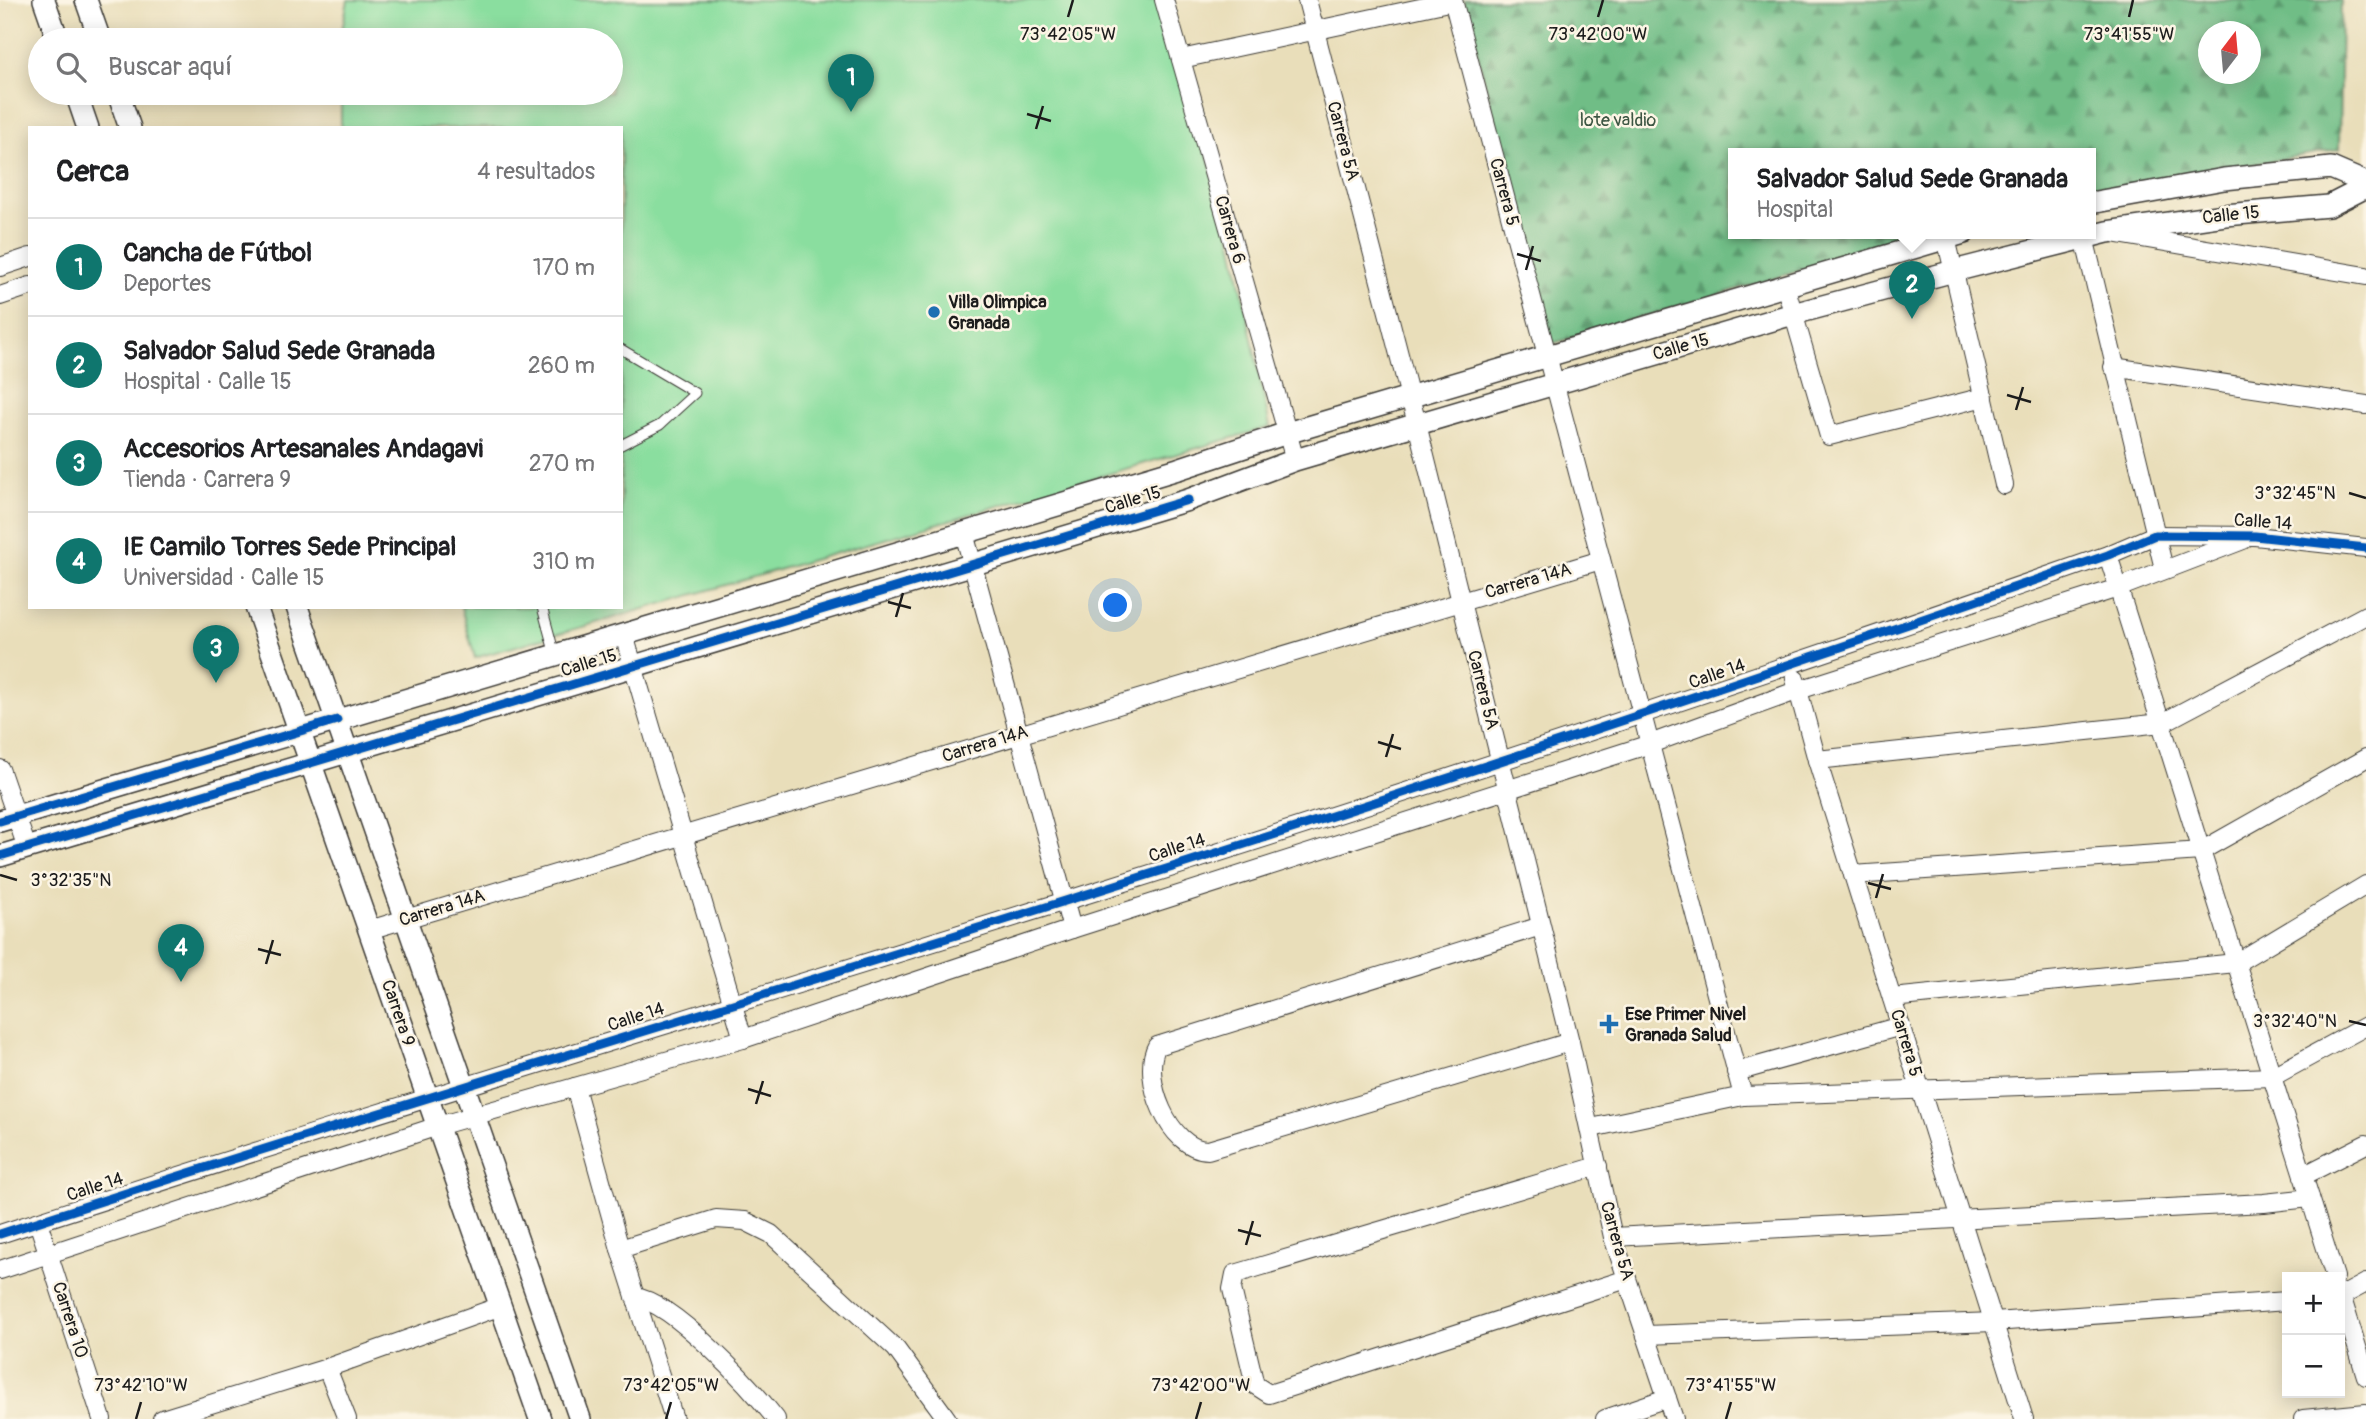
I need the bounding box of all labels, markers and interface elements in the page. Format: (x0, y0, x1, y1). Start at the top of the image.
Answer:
north arrow (2198, 21, 2261, 84)
text: 73°42'05"W (1020, 23, 1116, 46)
text: 73°42'00"W (1549, 23, 1647, 46)
text: 73°41'55"W (2084, 23, 2174, 46)
search box (28, 28, 623, 105)
icon: search (52, 48, 90, 86)
text: Buscar aquí (108, 51, 232, 83)
pin: 1 (828, 54, 874, 112)
street label: Carrera 5A (1321, 99, 1365, 183)
park label: lote valdio (1580, 109, 1657, 132)
popup (1728, 148, 2096, 239)
text: Cerca (56, 153, 129, 190)
street label: Carrera 5 (1484, 156, 1524, 228)
text: 4 resultados (477, 157, 595, 186)
text: Salvador Salud Sede Granada (1756, 163, 2068, 195)
street label: Carrera 6 (1209, 193, 1251, 267)
text: Hospital (1756, 195, 1834, 224)
street label: Calle 15 (2201, 201, 2261, 229)
text: Cancha de Fútbol (123, 237, 312, 269)
text: 1 (75, 253, 84, 282)
text: 170 m (533, 253, 595, 282)
pin: 2 (1889, 261, 1935, 319)
text: Deportes (123, 269, 211, 298)
place label: Villa Olimpica Granada (948, 291, 1047, 335)
marker: Villa Olimpica Granada (926, 304, 942, 320)
street label: Calle 15 (1650, 328, 1712, 366)
text: Salvador Salud Sede Granada (123, 335, 435, 367)
text: 2 (73, 351, 85, 380)
text: 260 m (528, 351, 595, 380)
text: Hospital · Calle 15 (123, 367, 292, 396)
text: Accesorios Artesanales Andagavi (123, 433, 483, 465)
text: 3 (73, 449, 85, 478)
text: 270 m (529, 449, 595, 478)
text: Tienda · Carrera 9 (123, 465, 291, 494)
street label: Calle 15 (1102, 481, 1164, 519)
text: 3°32'45"N (2254, 482, 2336, 505)
street label: Calle 14 (2233, 508, 2293, 536)
text: IE Camilo Torres Sede Principal (123, 531, 457, 563)
text: 4 (72, 547, 86, 576)
text: 310 m (532, 547, 595, 576)
street label: Carrera 14A (1482, 558, 1574, 604)
text: Universidad · Calle 15 (123, 563, 325, 592)
your location (1098, 588, 1132, 622)
pin: 3 (193, 625, 239, 683)
street label: Calle 15 (558, 644, 620, 682)
street label: Carrera 5A (1462, 648, 1504, 732)
street label: Calle 14 (1686, 653, 1749, 694)
street label: Carrera 14A (939, 720, 1031, 768)
street label: Calle 14 (1146, 828, 1209, 868)
text: 3°32'35"N (31, 869, 111, 892)
street label: Carrera 14A (396, 884, 488, 932)
pin: 4 (158, 924, 204, 982)
street label: Carrera 9 (376, 977, 420, 1049)
street label: Calle 14 (605, 997, 668, 1037)
place label: Ese Primer Nivel Granada Salud (1625, 1003, 1746, 1047)
street label: Carrera 5 (1885, 1006, 1927, 1080)
text: 3°32'40"N (2253, 1010, 2337, 1033)
marker: Ese Primer Nivel Granada Salud (1599, 1014, 1619, 1034)
street label: Calle 14 (64, 1167, 127, 1207)
street label: Carrera 5A (1595, 1199, 1639, 1283)
map controls (2282, 1272, 2345, 1398)
button: + (2282, 1272, 2345, 1335)
street label: Carrera 10 (47, 1279, 93, 1361)
button: − (2282, 1335, 2345, 1398)
text: 73°42'10"W (94, 1374, 188, 1397)
text: 73°42'05"W (623, 1374, 719, 1397)
text: 73°42'00"W (1152, 1374, 1250, 1397)
text: 73°41'55"W (1686, 1374, 1776, 1397)

